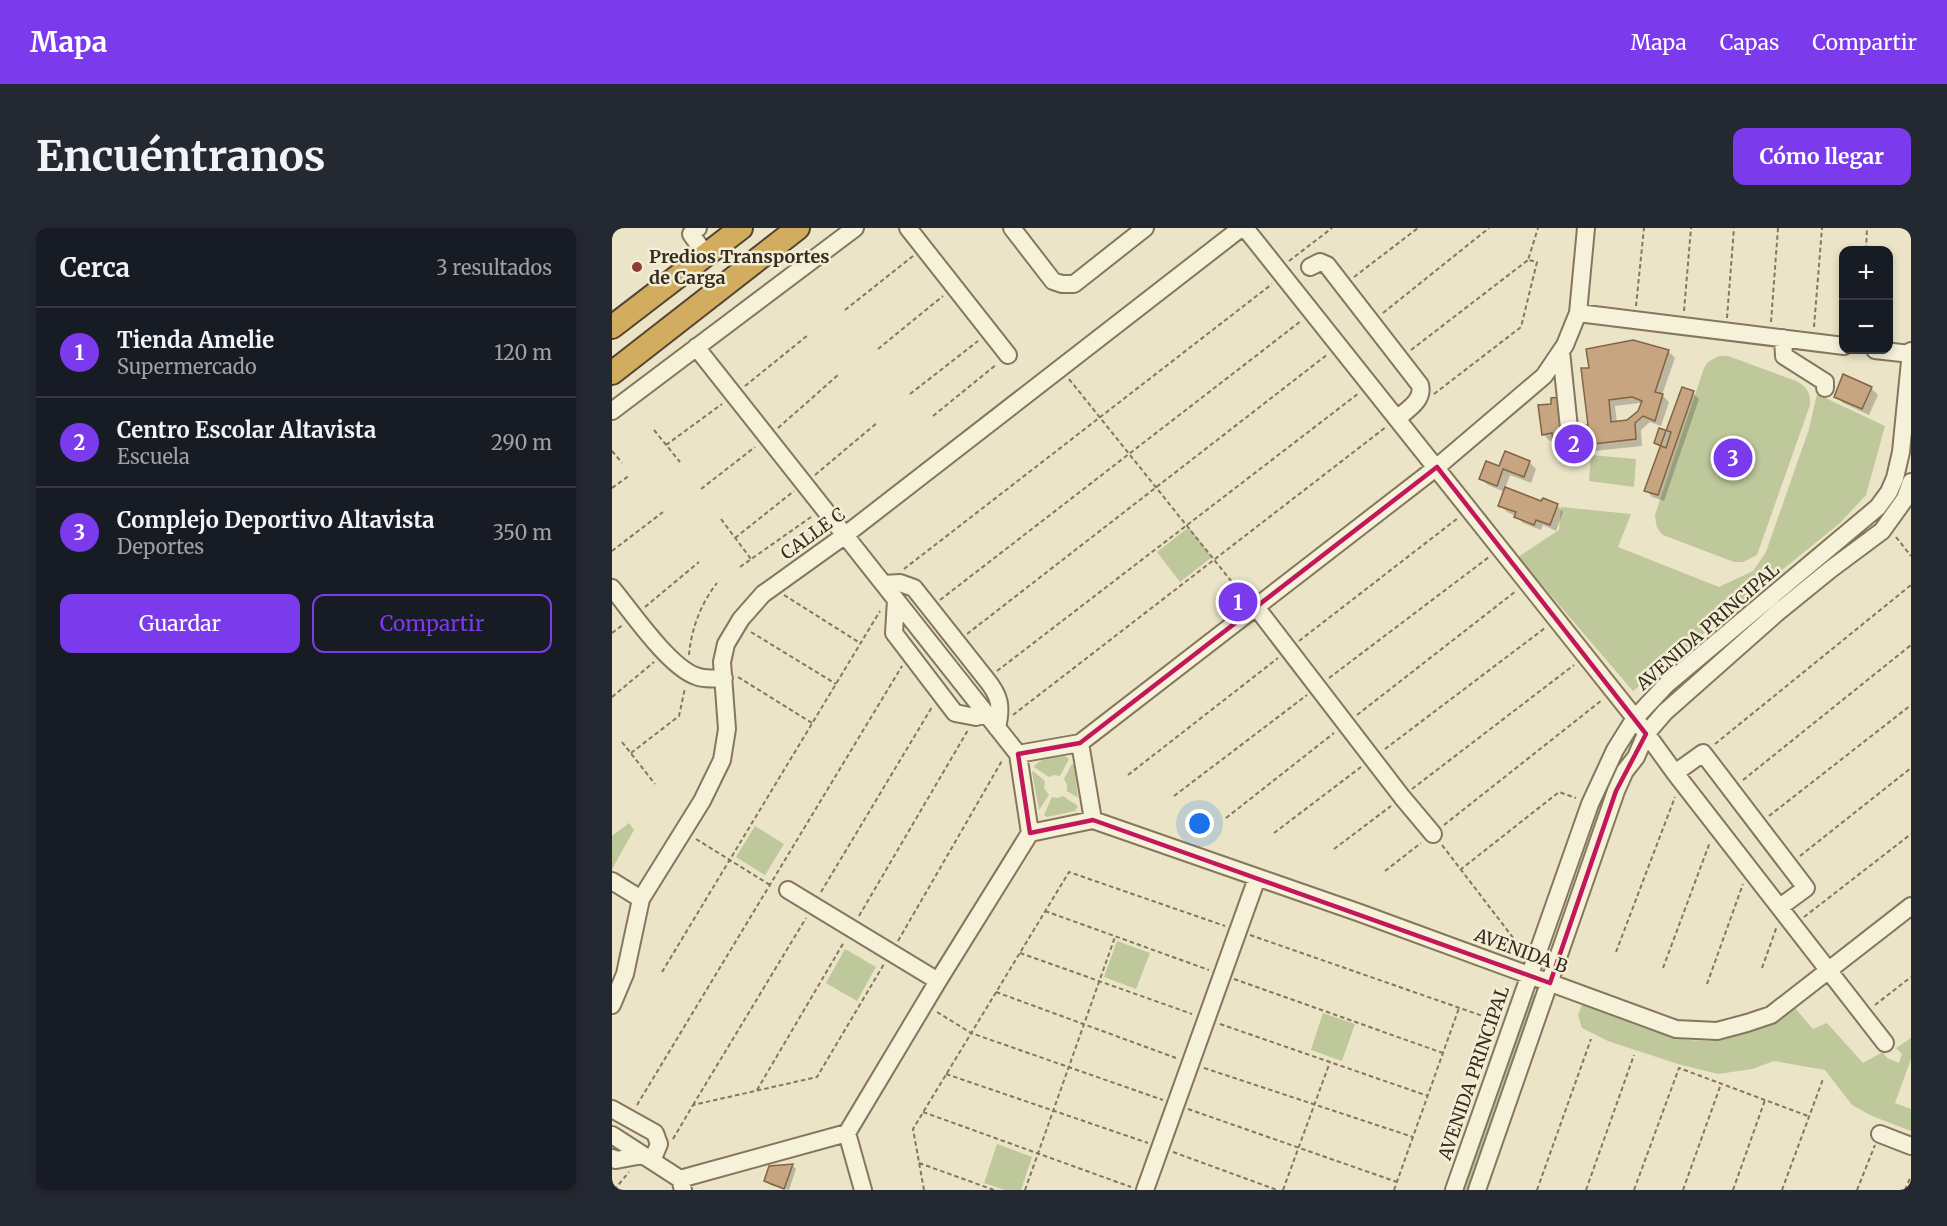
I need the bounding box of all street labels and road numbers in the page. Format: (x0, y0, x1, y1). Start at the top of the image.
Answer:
street label: CALLE C (776, 502, 850, 565)
street label: AVENIDA PRINCIPAL (1631, 558, 1784, 696)
street label: AVENIDA B (1471, 923, 1571, 978)
street label: AVENIDA PRINCIPAL (1433, 983, 1514, 1164)

